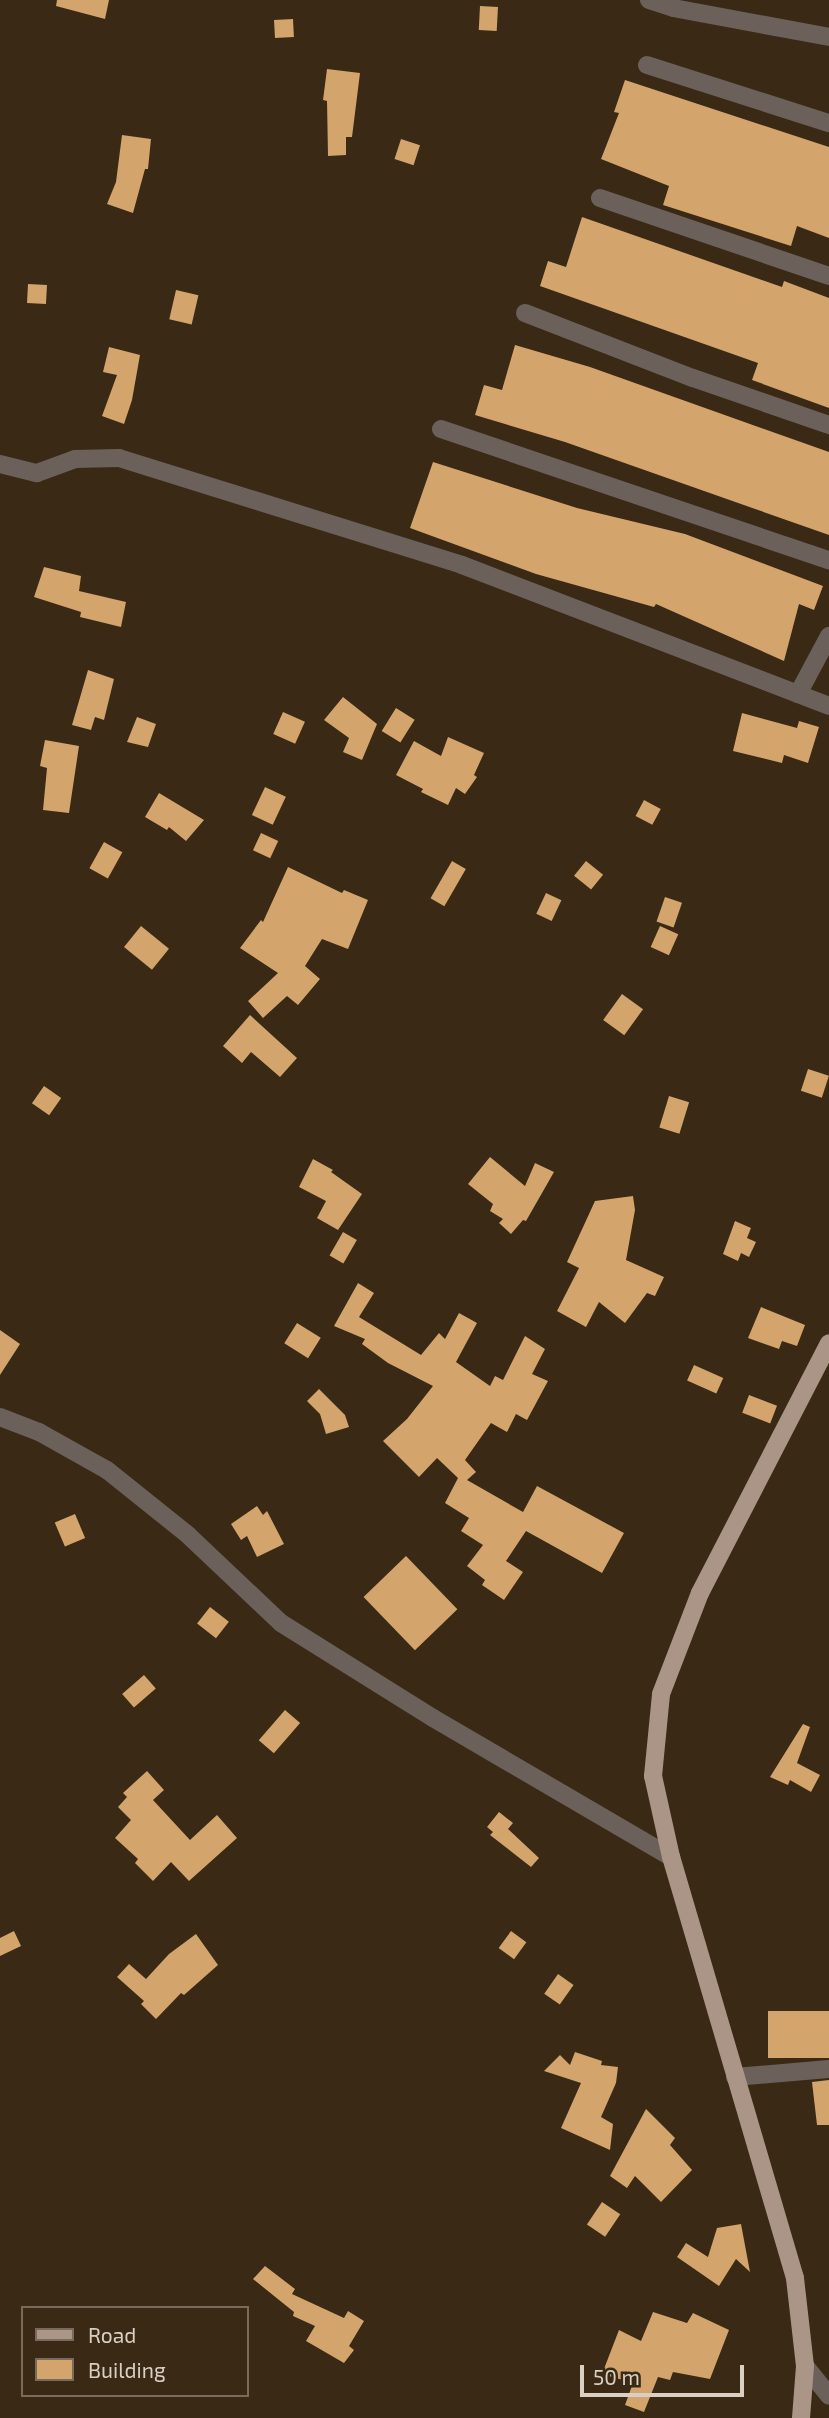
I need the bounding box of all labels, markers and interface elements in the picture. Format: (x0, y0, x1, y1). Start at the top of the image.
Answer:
legend (21, 2306, 248, 2397)
text: Road (88, 2322, 136, 2347)
scale bar (584, 2352, 748, 2396)
text: Building (88, 2357, 166, 2382)
text: 50 m (593, 2364, 640, 2389)

